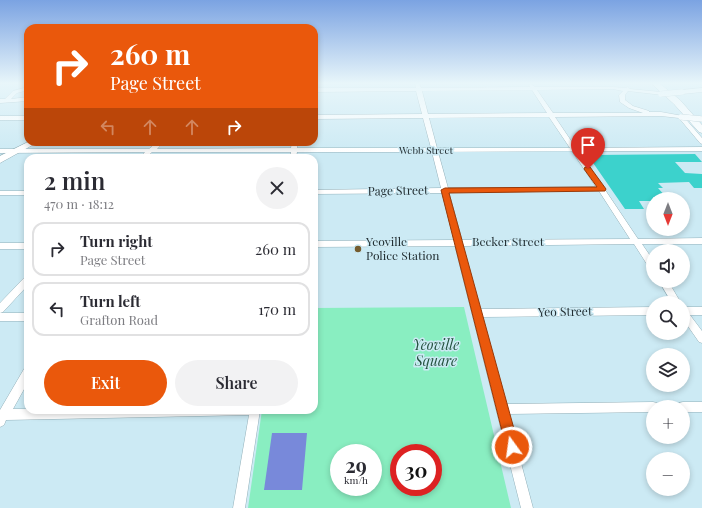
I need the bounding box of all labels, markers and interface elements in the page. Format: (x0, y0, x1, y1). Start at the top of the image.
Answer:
text: 260 m (110, 35, 190, 72)
icon: right (44, 40, 96, 92)
text: Page Street (110, 71, 201, 95)
icon: left (97, 116, 119, 138)
icon: ahead (139, 116, 161, 138)
icon: ahead (181, 116, 203, 138)
icon: right (223, 116, 245, 138)
pin (571, 128, 605, 169)
icon: arrive (577, 134, 599, 156)
street label: Webb Street (398, 143, 453, 157)
text: 2 min (44, 164, 105, 196)
button: close (256, 167, 298, 209)
street label: Page Street (368, 181, 429, 199)
north arrow (646, 192, 690, 236)
map controls (646, 192, 690, 496)
text: 470 m · 18:12 (44, 195, 114, 212)
text: Turn right (80, 231, 153, 251)
place label: Yeoville Police Station (365, 233, 439, 263)
street label: Becker Street (472, 233, 545, 249)
icon: right (46, 238, 68, 260)
text: 260 m (255, 239, 296, 259)
marker: Yeoville Police Station (353, 244, 363, 254)
button: sound (646, 244, 690, 288)
text: Page Street (80, 251, 145, 268)
text: Turn left (80, 291, 141, 311)
button: search (646, 296, 690, 340)
icon: left (46, 298, 68, 320)
text: 170 m (258, 299, 296, 319)
street label: Yeo Street (537, 303, 593, 319)
text: Grafton Road (80, 311, 158, 328)
park label: Yeoville Square (413, 335, 459, 370)
button: layers (646, 348, 690, 392)
button: Exit (44, 360, 167, 406)
button: Share (175, 360, 298, 406)
button: + (646, 400, 690, 444)
position arrow (491, 426, 533, 468)
speed limit sign: 30 (390, 444, 442, 496)
text: 29 (345, 451, 367, 478)
button: − (646, 452, 690, 496)
text: km/h (344, 473, 368, 487)

